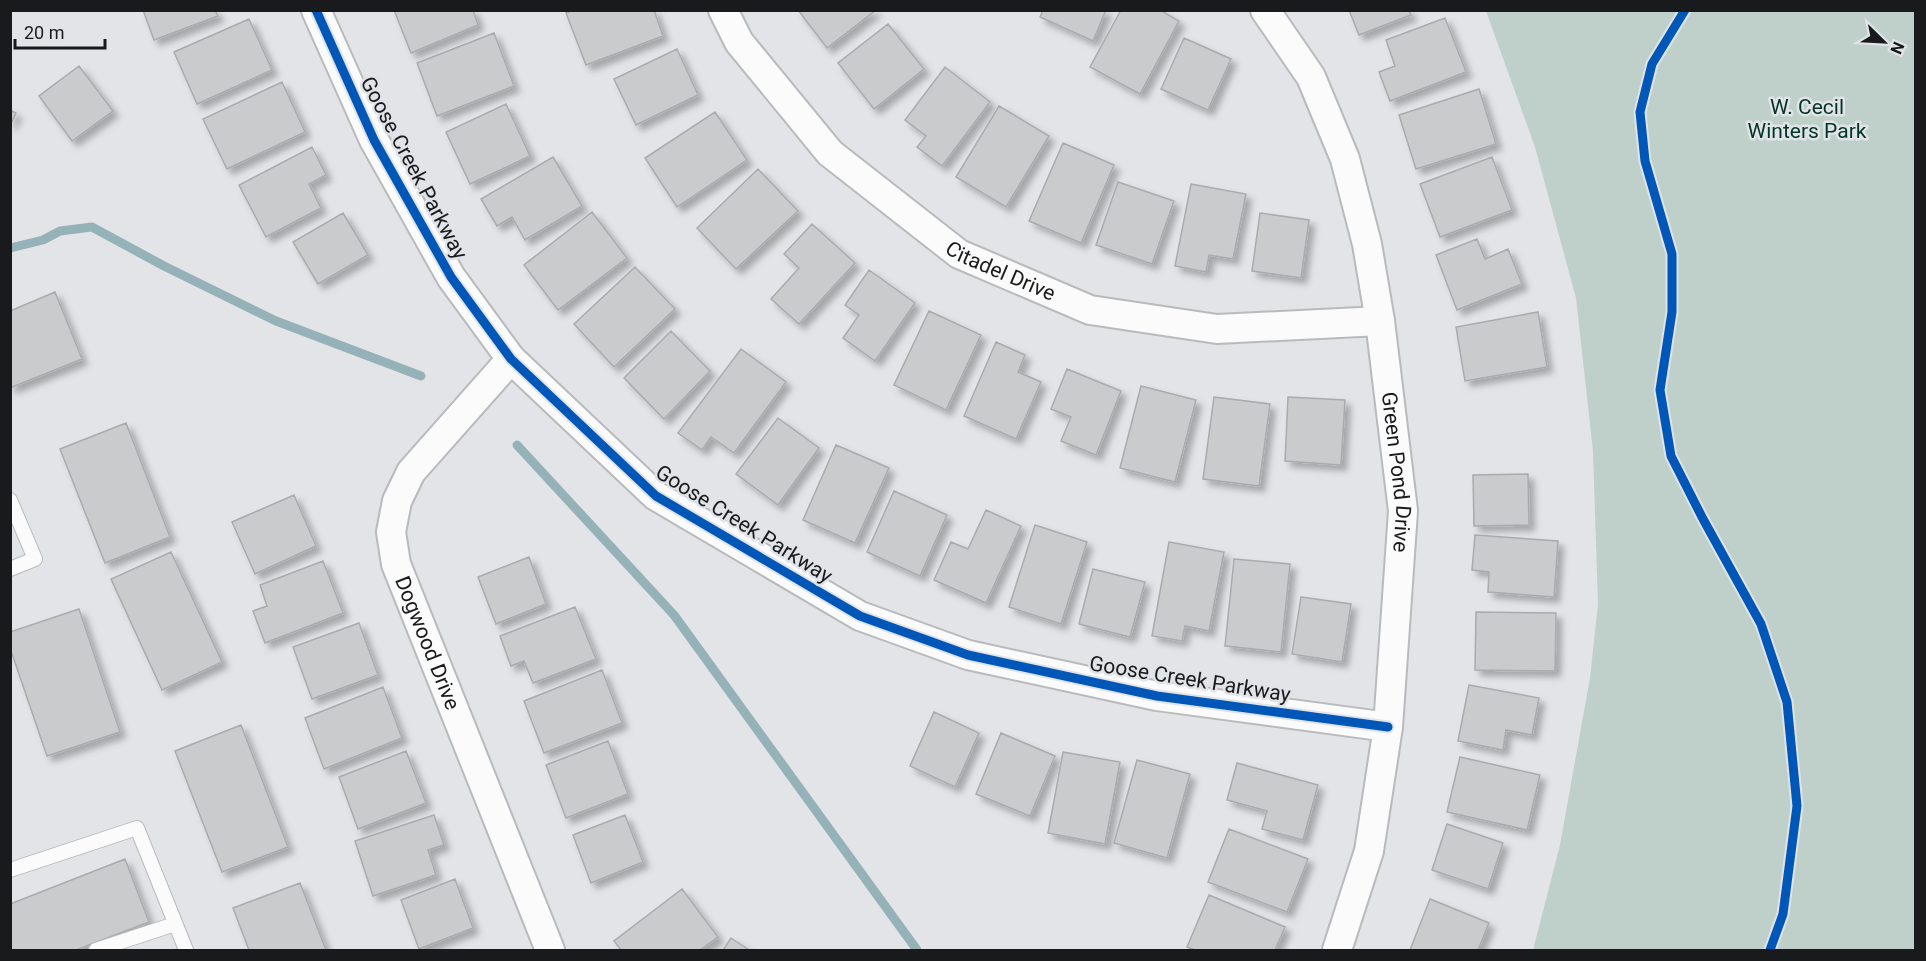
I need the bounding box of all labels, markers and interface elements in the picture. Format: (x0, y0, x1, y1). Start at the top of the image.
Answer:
scale bar (15, 12, 105, 50)
north arrow (1854, 12, 1914, 72)
text: 20 m (24, 22, 64, 43)
text: N (1886, 39, 1908, 57)
street label: Goose Creek Parkway (356, 73, 472, 264)
park label: W. Cecil Winters Park (1748, 95, 1867, 143)
street label: Citadel Drive (941, 236, 1059, 306)
street label: Green Pond Drive (1377, 390, 1415, 553)
street label: Goose Creek Parkway (651, 460, 837, 588)
street label: Dogwood Drive (390, 573, 465, 713)
street label: Goose Creek Parkway (1088, 651, 1292, 707)

